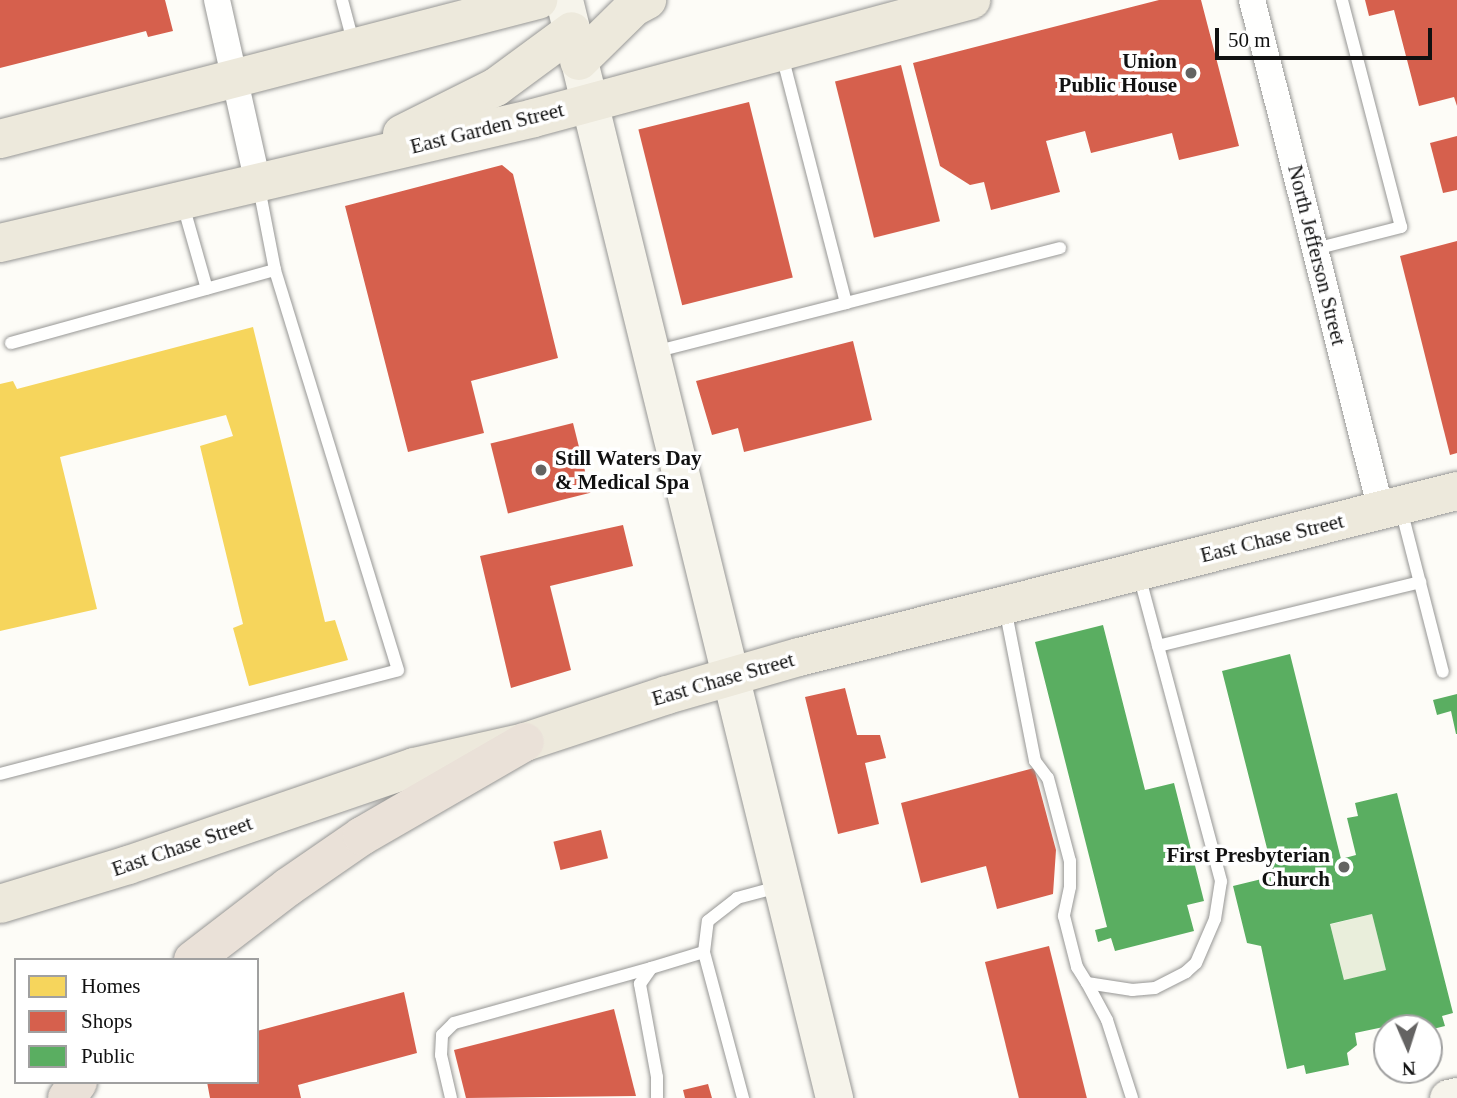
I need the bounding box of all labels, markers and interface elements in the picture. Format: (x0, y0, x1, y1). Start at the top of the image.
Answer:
scale bar (1219, 14, 1436, 58)
text: 50 m (1228, 28, 1271, 52)
place label: Union Public House (1059, 48, 1177, 98)
marker: Union Public House (1183, 65, 1199, 81)
street label: East Garden Street (408, 97, 566, 159)
street label: North Jefferson Street (1282, 162, 1352, 348)
place label: Still Waters Day & Medical Spa (555, 445, 702, 495)
marker: Still Waters Day & Medical Spa (533, 462, 549, 478)
street label: East Chase Street (1198, 508, 1346, 568)
street label: East Chase Street (649, 647, 797, 711)
street label: East Chase Street (108, 810, 256, 882)
place label: First Presbyterian Church (1167, 842, 1330, 892)
marker: First Presbyterian Church (1336, 859, 1352, 875)
legend (14, 958, 259, 1084)
text: Homes (81, 974, 141, 998)
text: Shops (81, 1009, 132, 1033)
north arrow (1373, 1014, 1443, 1084)
text: Public (81, 1044, 135, 1068)
text: N (1402, 1058, 1416, 1079)

